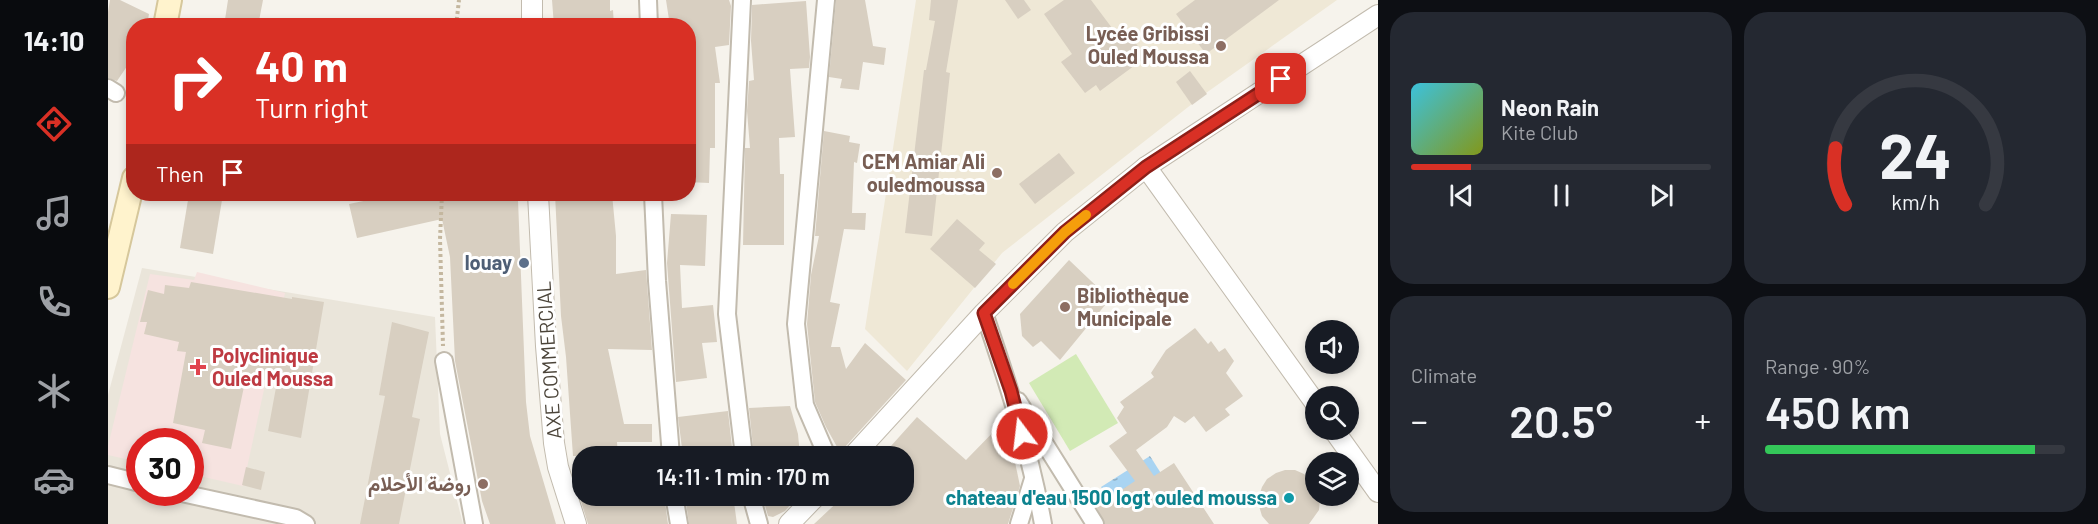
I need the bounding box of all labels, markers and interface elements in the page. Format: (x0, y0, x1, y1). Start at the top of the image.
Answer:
place label: Lycée Gribissi Ouled Moussa (1086, 21, 1209, 68)
text: 14:10 (24, 24, 84, 56)
marker: Lycée Gribissi Ouled Moussa (1214, 39, 1228, 53)
text: 40 m (255, 40, 348, 90)
icon: right (156, 42, 234, 120)
pin (1255, 53, 1306, 104)
icon: arrive (1264, 62, 1297, 95)
text: Turn right (255, 91, 369, 123)
text: Neon Rain (1501, 94, 1599, 120)
icon: directions (33, 103, 75, 145)
text: 24 (1879, 117, 1951, 191)
text: Kite Club (1501, 120, 1578, 144)
place label: CEM Amiar Ali ouledmoussa (862, 149, 985, 196)
icon: arrive (216, 156, 249, 189)
text: Then (156, 160, 204, 186)
marker: CEM Amiar Ali ouledmoussa (990, 166, 1004, 180)
icon: previous (1445, 179, 1478, 212)
icon: pause (1545, 179, 1578, 212)
icon: next (1645, 179, 1678, 212)
text: km/h (1891, 189, 1939, 214)
icon: music (33, 192, 75, 234)
place label: louay (465, 250, 512, 274)
marker: louay (517, 256, 531, 270)
street label: AXE COMMERCIAL (531, 280, 565, 440)
icon: phone (33, 281, 75, 323)
place label: Bibliothèque Municipale (1077, 283, 1189, 330)
marker: Bibliothèque Municipale (1058, 300, 1072, 314)
map controls (1305, 320, 1359, 506)
button: sound (1305, 320, 1359, 374)
place label: Polyclinique Ouled Moussa (212, 343, 333, 390)
text: Range · 90% (1765, 354, 1870, 378)
marker: Polyclinique Ouled Moussa (189, 358, 207, 376)
text: Climate (1411, 363, 1477, 387)
icon: climate (33, 370, 75, 412)
text: 450 km (1765, 384, 1911, 438)
button: search (1305, 386, 1359, 440)
text: 20.5° (1509, 393, 1613, 447)
text: − (1411, 400, 1428, 440)
text: + (1694, 400, 1711, 440)
position arrow (990, 402, 1054, 466)
speed limit sign: 30 (126, 428, 204, 506)
button: layers (1305, 452, 1359, 506)
icon: car (33, 459, 75, 501)
text: 14:11 · 1 min · 170 m (656, 463, 830, 489)
place label: روضة الأحلام (368, 471, 471, 497)
marker: روضة الأحلام (476, 477, 490, 491)
place label: chateau d'eau 1500 logt ouled moussa (946, 485, 1277, 509)
marker: chateau d'eau 1500 logt ouled moussa (1282, 491, 1296, 505)

